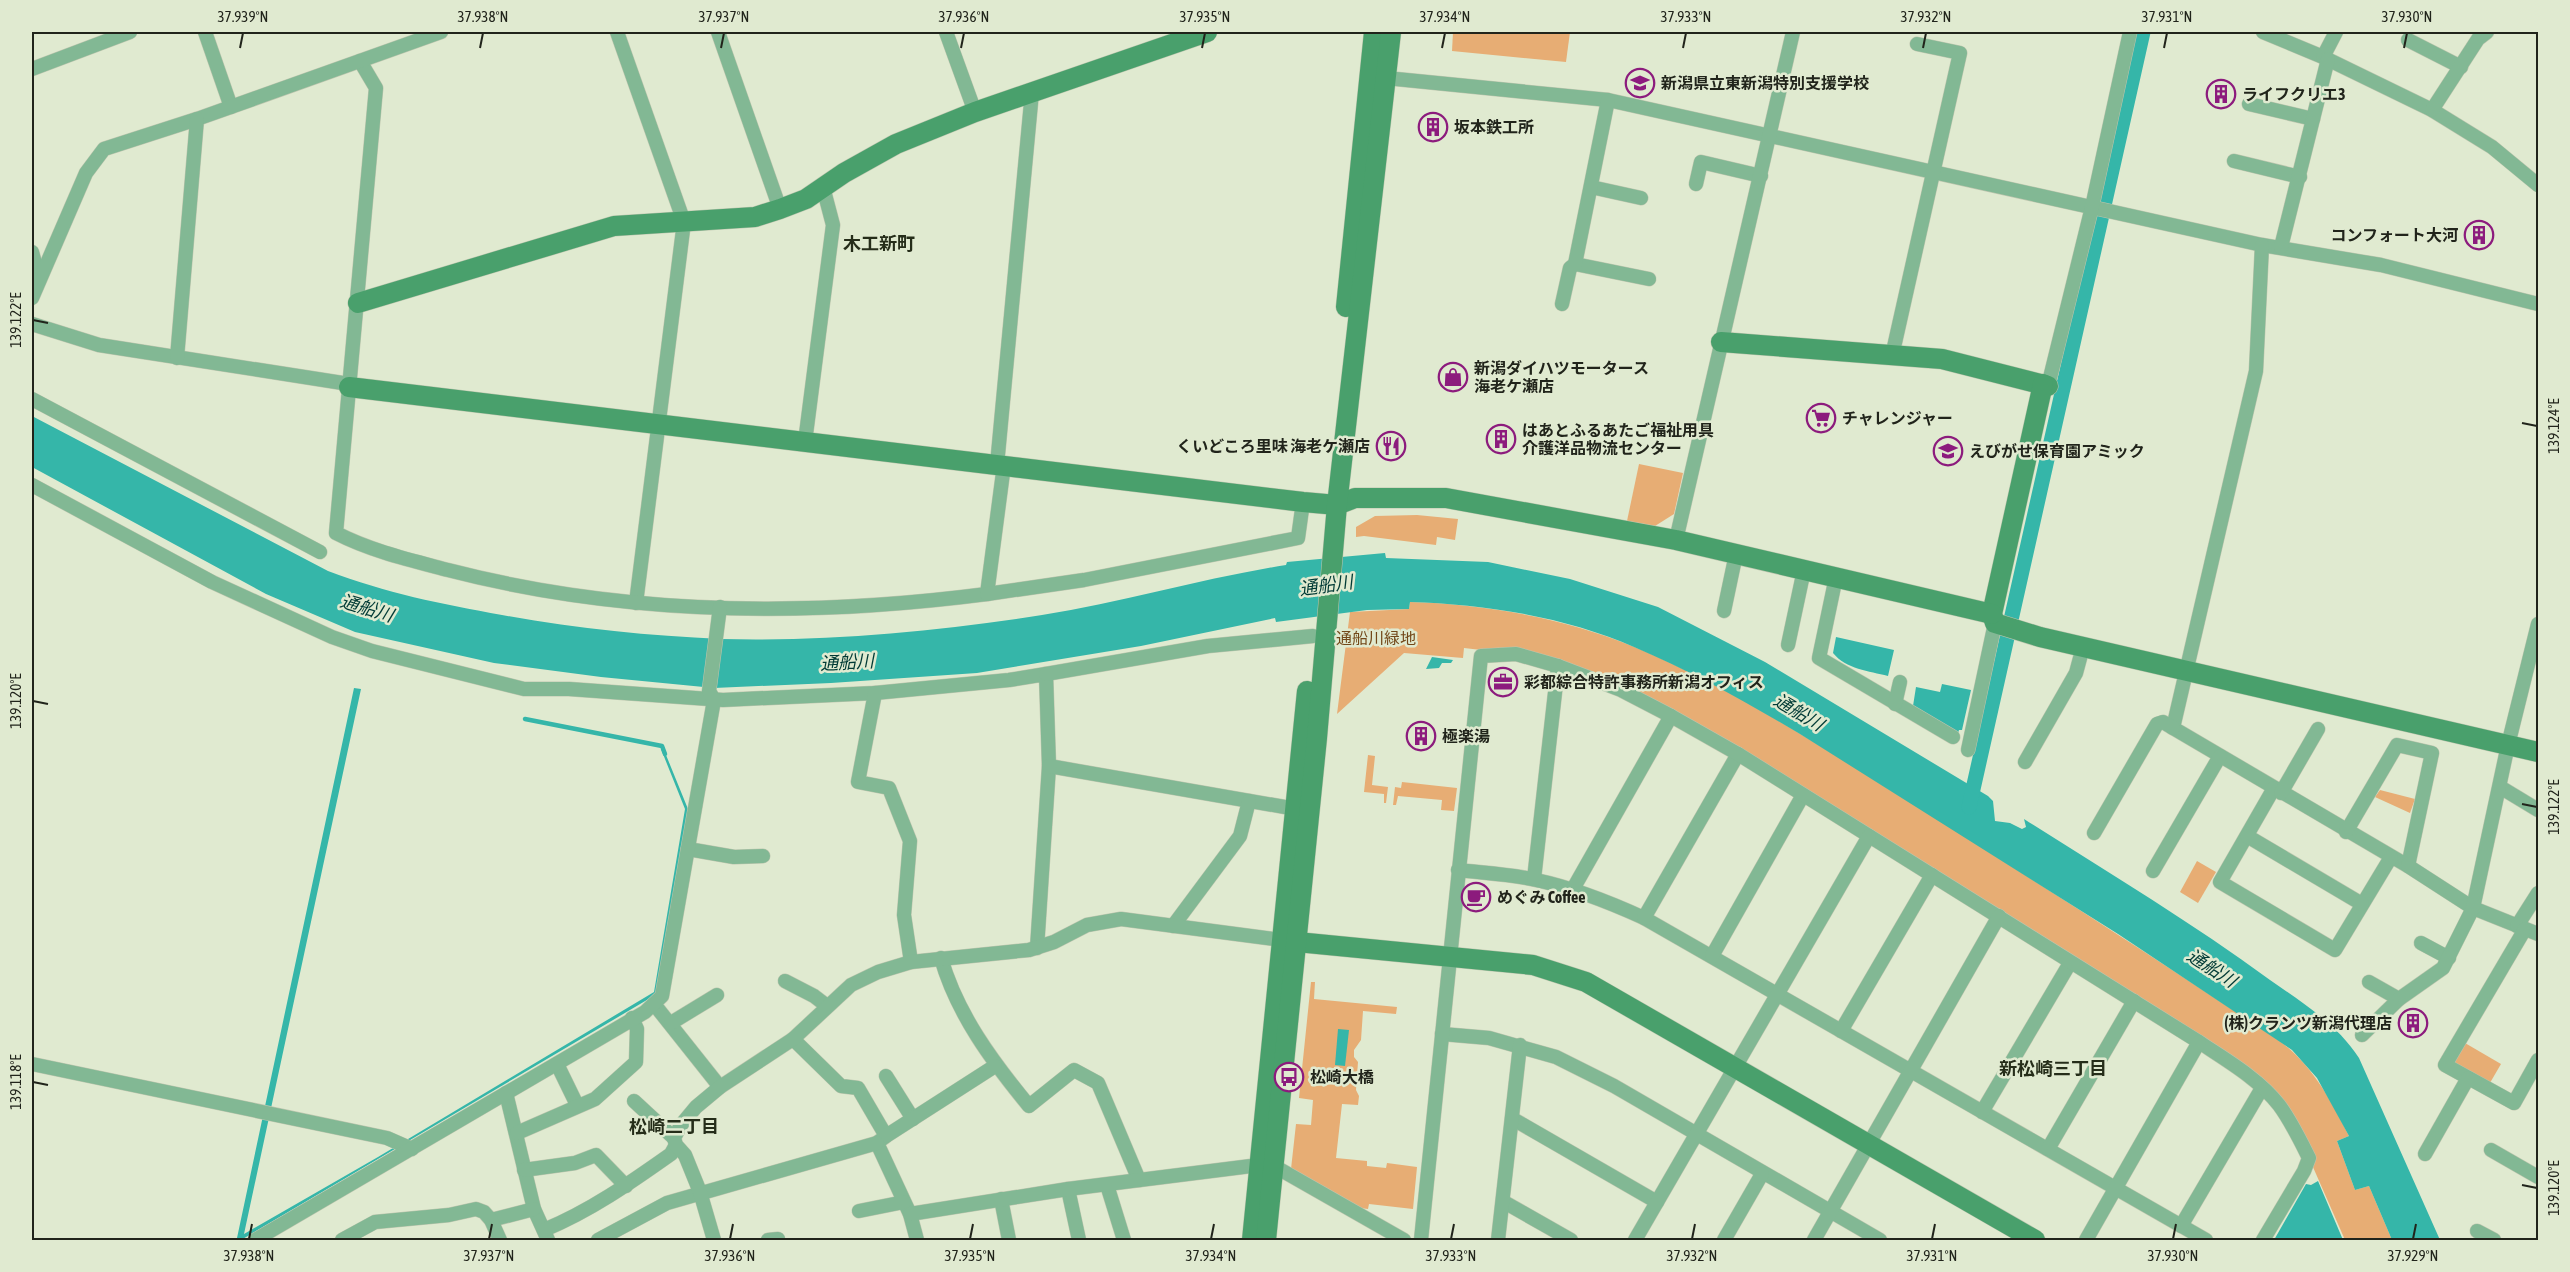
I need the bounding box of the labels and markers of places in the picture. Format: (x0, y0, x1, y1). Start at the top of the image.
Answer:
school or university icon: 新潟県立東新潟特別支援学校 (1624, 67, 1656, 99)
place label: 新潟県立東新潟特別支援学校 (1661, 74, 1869, 92)
building icon: ライフクリエ3 (2205, 78, 2237, 110)
place label: ライフクリエ3 (2242, 85, 2346, 103)
building icon: 坂本鉄工所 (1417, 111, 1449, 143)
place label: 坂本鉄工所 (1454, 118, 1534, 136)
building icon: コンフォート大河 (2463, 219, 2495, 251)
place label: コンフォート大河 (2330, 226, 2458, 244)
place label: 新潟ダイハツモータース 海老ケ瀬店 (1474, 359, 1649, 395)
shop icon: 新潟ダイハツモータース 海老ケ瀬店 (1437, 361, 1469, 393)
supermarket icon: チャレンジャー (1805, 402, 1837, 434)
place label: チャレンジャー (1842, 409, 1953, 427)
place label: はあとふるあたご福祉用具 介護洋品物流センター (1522, 421, 1714, 457)
building icon: はあとふるあたご福祉用具 介護洋品物流センター (1485, 423, 1517, 455)
restaurant icon: くいどころ里味 海老ケ瀬店 (1375, 430, 1407, 462)
school or university icon: えびがせ保育園アミック (1932, 435, 1964, 467)
place label: くいどころ里味 海老ケ瀬店 (1176, 437, 1370, 455)
place label: えびがせ保育園アミック (1969, 442, 2145, 460)
office icon: 彩都綜合特許事務所新潟オフィス (1487, 666, 1519, 698)
place label: 彩都綜合特許事務所新潟オフィス (1524, 673, 1764, 691)
building icon: 極楽湯 (1405, 720, 1437, 752)
place label: 極楽湯 (1442, 727, 1490, 745)
cafe icon: めぐみ Coffee (1460, 881, 1492, 913)
place label: めぐみ Coffee (1497, 888, 1586, 906)
building icon: (株)クランツ新潟代理店 (2397, 1007, 2429, 1039)
place label: (株)クランツ新潟代理店 (2224, 1014, 2392, 1032)
bus stop icon: 松崎大橋 (1273, 1061, 1305, 1093)
place label: 松崎大橋 (1310, 1068, 1374, 1086)

